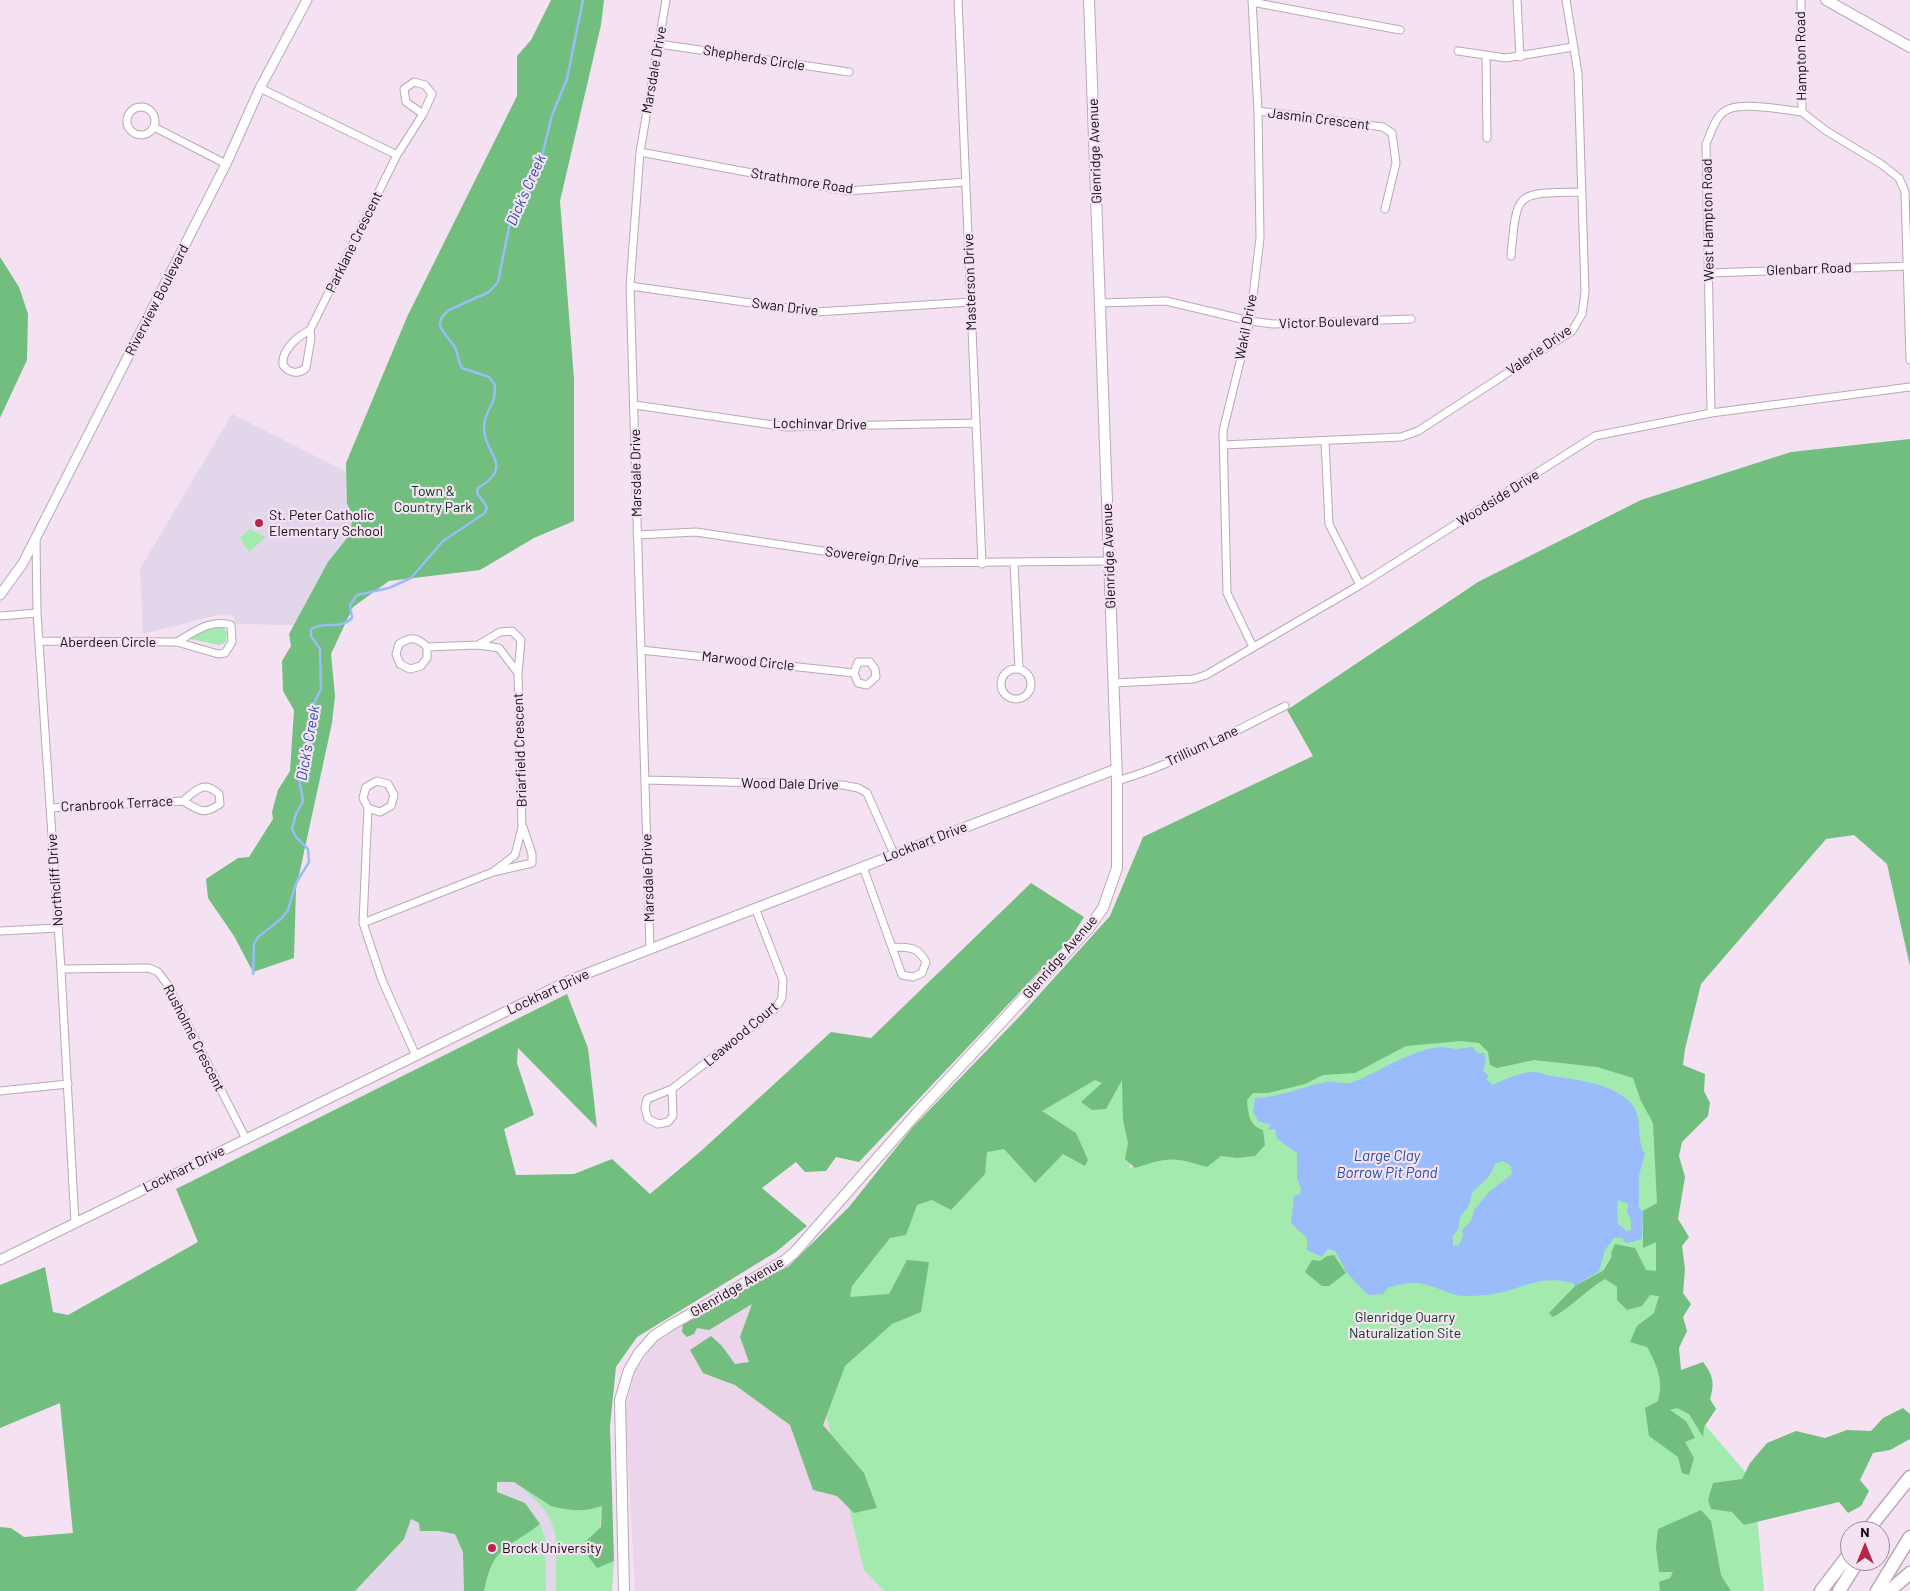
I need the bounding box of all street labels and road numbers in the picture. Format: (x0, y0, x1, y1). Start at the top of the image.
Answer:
street label: Hampton Road (1792, 11, 1810, 101)
street label: Marsdale Drive (638, 25, 670, 115)
street label: Shepherds Circle (702, 42, 806, 74)
street label: Glenridge Avenue (1085, 98, 1105, 204)
street label: Jasmin Crescent (1267, 104, 1371, 134)
street label: West Hampton Road (1699, 158, 1717, 282)
street label: Strathmore Road (750, 165, 854, 197)
street label: Parklane Crescent (322, 189, 386, 295)
street label: Masterson Drive (960, 233, 980, 331)
street label: Riverview Boulevard (122, 242, 192, 358)
street label: Glenbarr Road (1766, 259, 1852, 279)
street label: Wakil Drive (1231, 293, 1261, 361)
street label: Swan Drive (751, 295, 819, 319)
street label: Victor Boulevard (1279, 312, 1379, 332)
street label: Valerie Drive (1503, 321, 1575, 379)
street label: Lochinvar Drive (773, 415, 867, 433)
street label: Marsdale Drive (627, 429, 645, 517)
street label: Woodside Drive (1454, 466, 1542, 530)
street label: Glenridge Avenue (1099, 503, 1119, 609)
street label: Sovereign Drive (824, 543, 920, 571)
street label: Aberdeen Circle (60, 634, 156, 650)
street label: Marwood Circle (701, 648, 795, 674)
street label: Briarfield Crescent (510, 693, 530, 807)
street label: Trillium Lane (1163, 722, 1241, 770)
street label: Wood Dale Drive (741, 775, 839, 793)
street label: Cranbrook Terrace (60, 793, 174, 815)
street label: Lockhart Drive (880, 818, 970, 866)
street label: Northcliff Drive (43, 833, 67, 927)
street label: Marsdale Drive (638, 834, 658, 922)
street label: Glenridge Avenue (1019, 912, 1101, 1002)
street label: Lockhart Drive (504, 966, 592, 1018)
street label: Rusholme Crescent (160, 982, 228, 1094)
street label: Leawood Court (700, 998, 782, 1070)
street label: Lockhart Drive (140, 1142, 228, 1196)
street label: Glenridge Avenue (687, 1253, 787, 1321)

